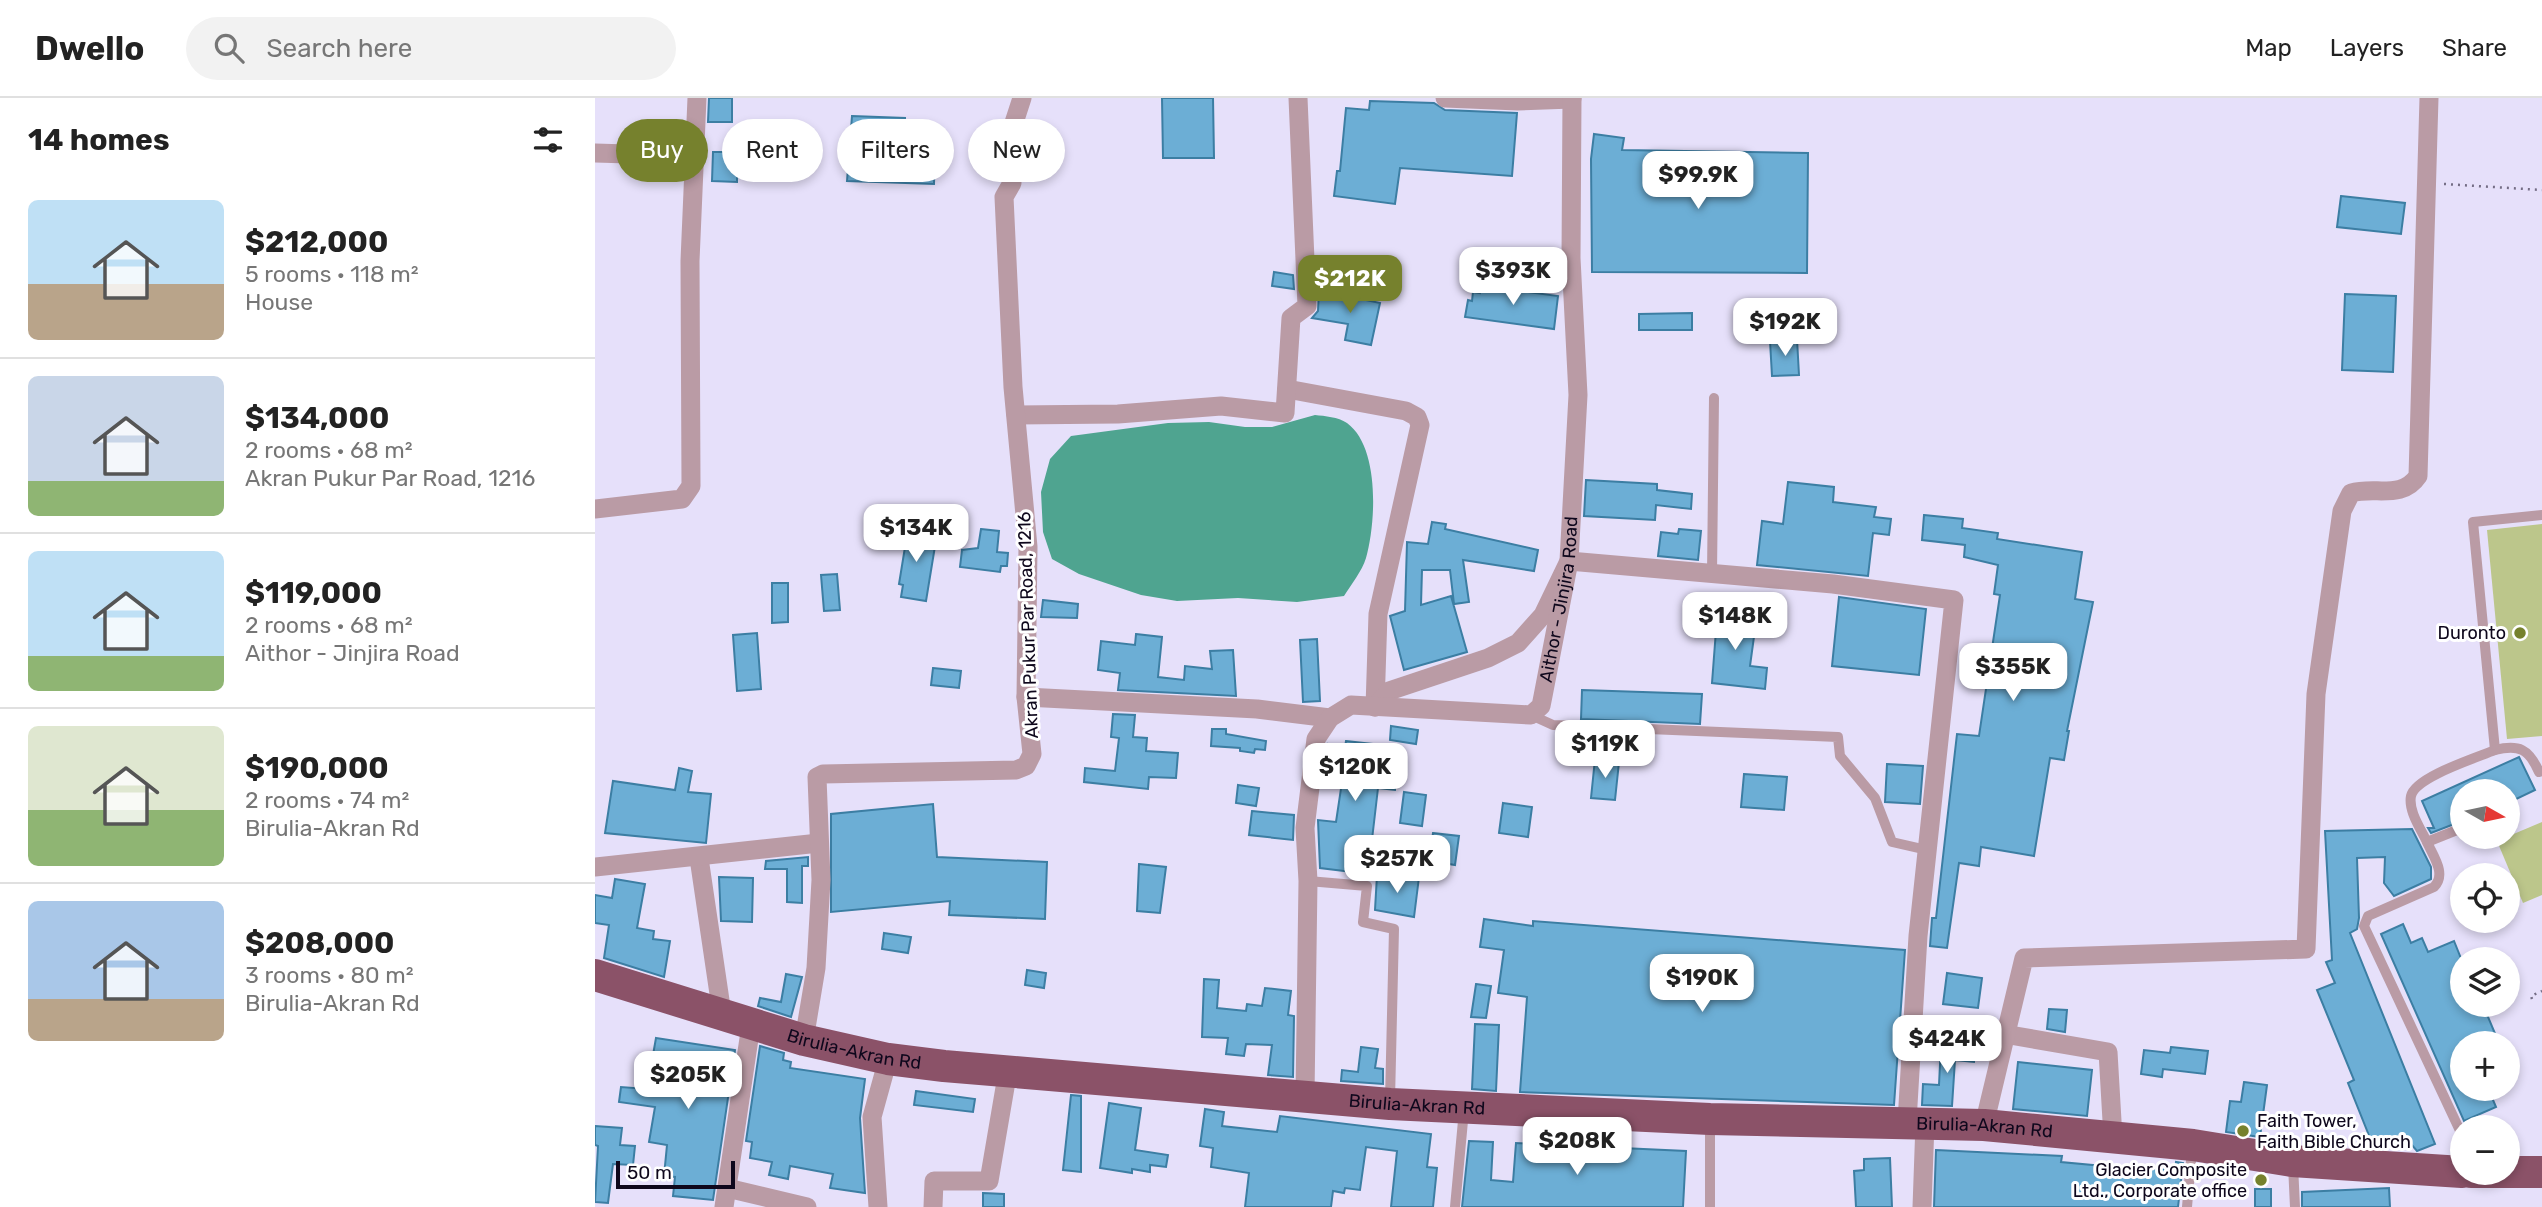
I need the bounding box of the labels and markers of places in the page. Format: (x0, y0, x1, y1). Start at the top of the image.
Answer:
pin: $99.9K (1641, 152, 1755, 211)
pin: $393K (1464, 248, 1562, 307)
pin: $212K (1301, 256, 1399, 315)
pin: $192K (1736, 299, 1834, 358)
pin: $134K (867, 504, 965, 564)
pin: $148K (1686, 592, 1784, 652)
place label: Duronto (2438, 622, 2506, 644)
marker: Duronto (2512, 625, 2528, 641)
pin: $355K (1964, 644, 2062, 703)
pin: $119K (1556, 720, 1654, 780)
pin: $120K (1306, 744, 1404, 803)
pin: $257K (1348, 836, 1446, 895)
pin: $190K (1653, 954, 1751, 1014)
pin: $424K (1898, 1016, 1996, 1075)
pin: $205K (639, 1052, 737, 1111)
place label: Faith Tower, Faith Bible Church (2257, 1110, 2411, 1153)
pin: $208K (1528, 1118, 1626, 1177)
marker: Faith Tower, Faith Bible Church (2235, 1123, 2251, 1139)
place label: Glacier Composite Ltd., Corporate office (2073, 1159, 2247, 1202)
marker: Glacier Composite Ltd., Corporate office (2253, 1172, 2269, 1188)

